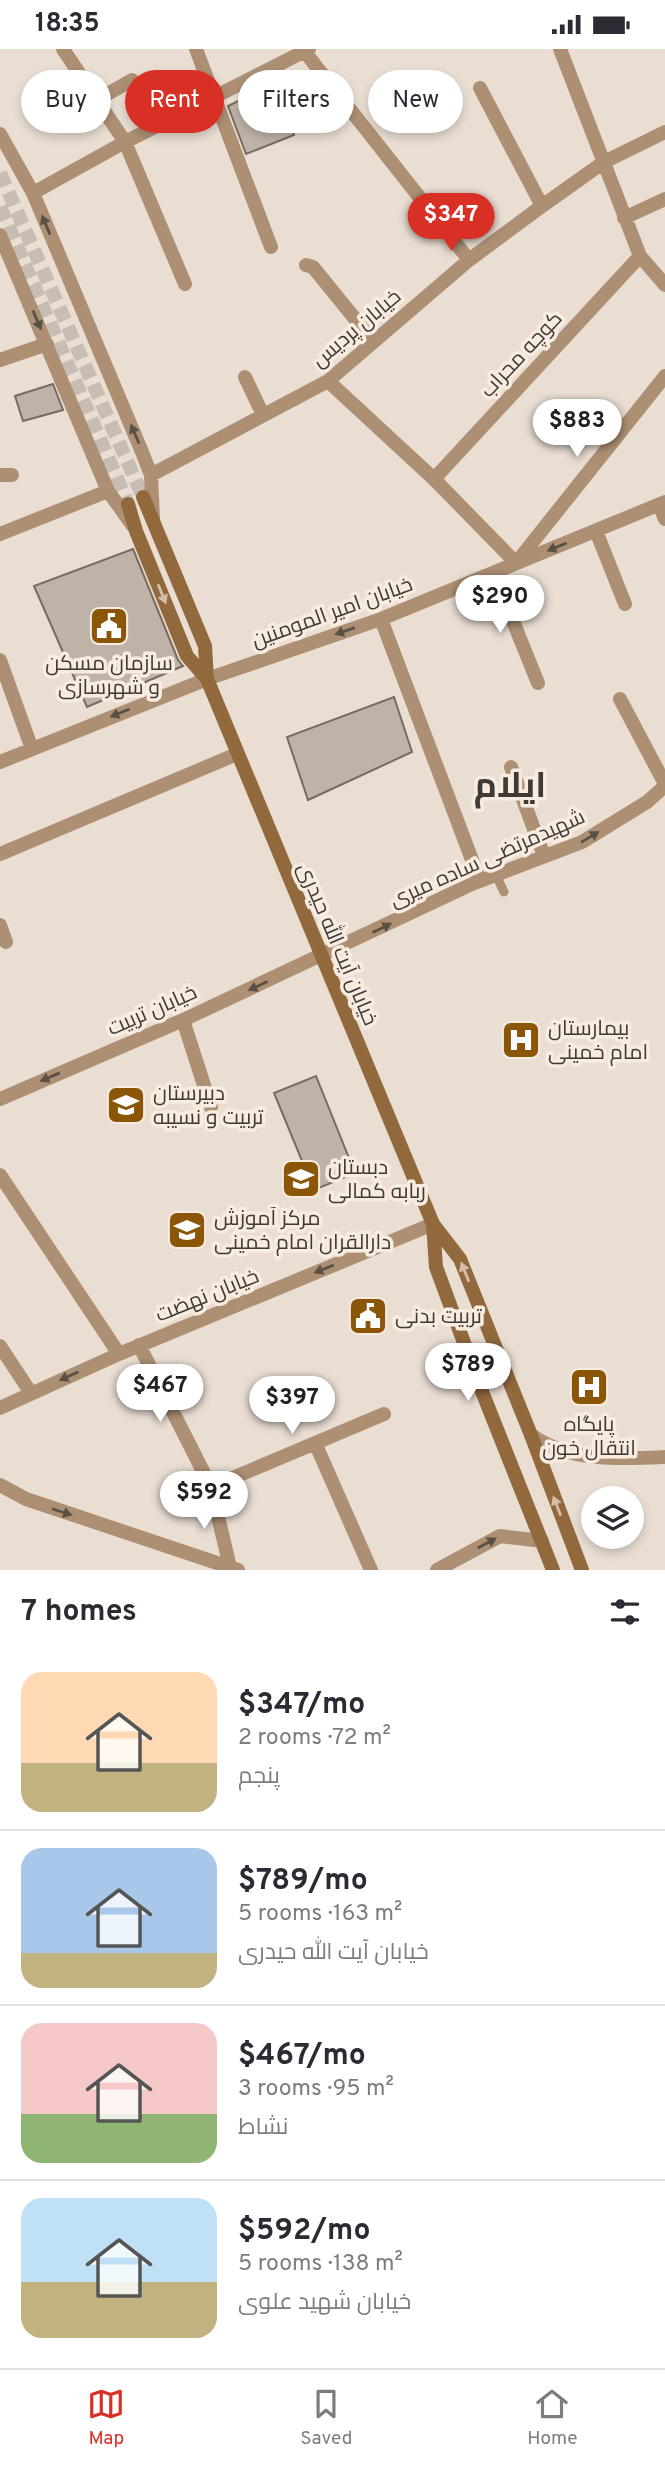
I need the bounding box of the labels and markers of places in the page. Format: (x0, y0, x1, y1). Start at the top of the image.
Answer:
pin: $347 (410, 193, 492, 253)
pin: $883 (536, 399, 618, 459)
pin: $290 (459, 575, 541, 635)
public building icon: سازمان مسکن و شهرسازی (88, 605, 130, 647)
place label: سازمان مسکن و شهرسازی (45, 651, 173, 702)
place label: بیمارستان امام خمینی (548, 1016, 648, 1067)
hospital icon: بیمارستان امام خمینی (500, 1019, 542, 1061)
place label: دبیرستان تربیت و نسیبه (153, 1081, 264, 1132)
school or university icon: دبیرستان تربیت و نسیبه (105, 1084, 147, 1126)
place label: دبستان ربابه کمالی (328, 1155, 426, 1206)
school or university icon: دبستان ربابه کمالی (280, 1158, 322, 1200)
place label: مرکز آموزش دارالقران امام خمینی (214, 1206, 391, 1257)
school or university icon: مرکز آموزش دارالقران امام خمینی (166, 1209, 208, 1251)
public building icon: تربیت بدنی (347, 1295, 389, 1337)
place label: تربیت بدنی (395, 1304, 482, 1331)
pin: $789 (427, 1343, 509, 1403)
pin: $467 (119, 1365, 201, 1424)
hospital icon: پایگاه انتقال خون (568, 1366, 610, 1408)
pin: $397 (251, 1377, 333, 1436)
place label: پایگاه انتقال خون (542, 1412, 636, 1463)
pin: $592 (163, 1471, 245, 1531)

